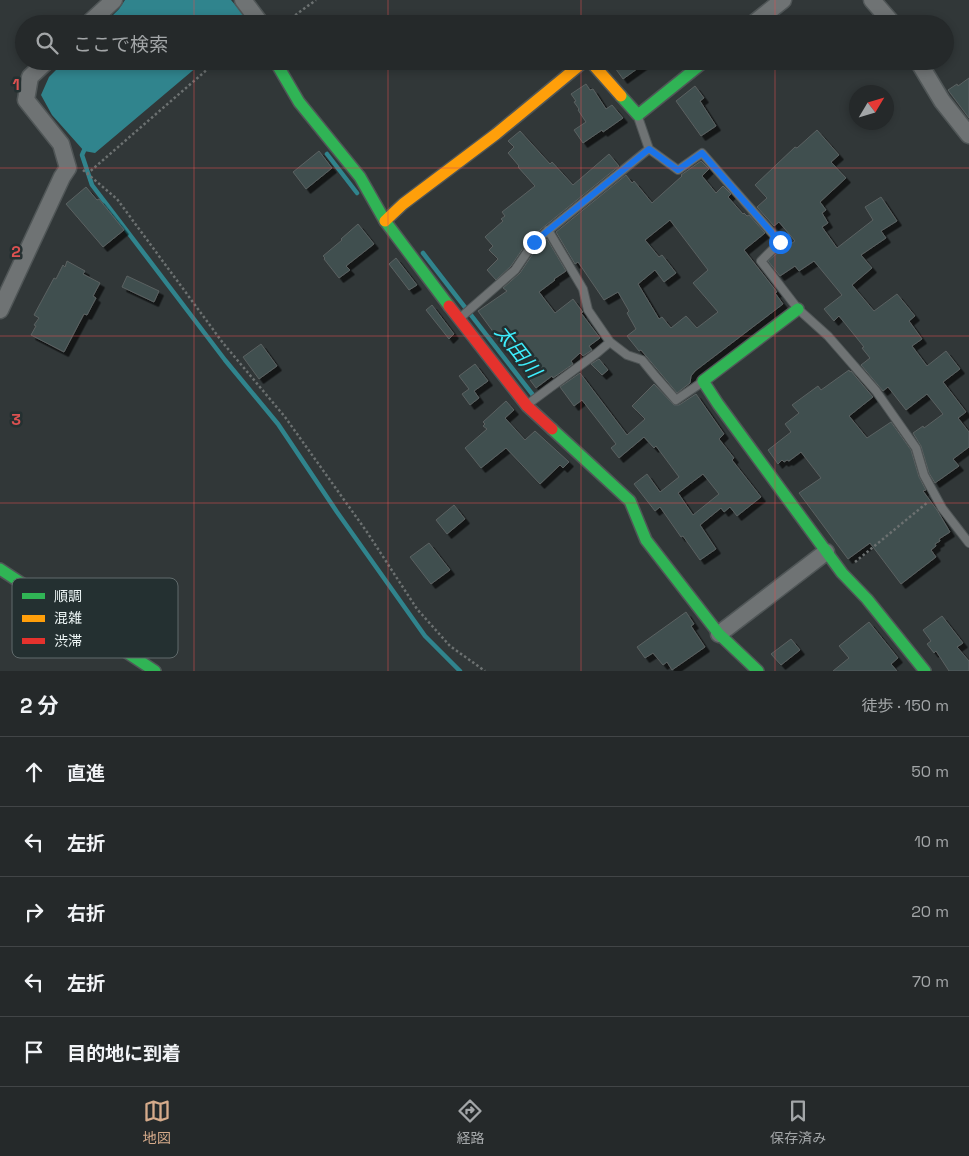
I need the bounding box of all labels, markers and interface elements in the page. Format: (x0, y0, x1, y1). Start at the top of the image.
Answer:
search box (15, 15, 954, 70)
icon: search (33, 29, 61, 57)
text: ここで検索 (73, 32, 168, 57)
text: 1 (12, 74, 20, 95)
north arrow (849, 85, 894, 130)
route end (523, 231, 546, 254)
route start (769, 231, 792, 254)
text: 2 (11, 241, 21, 262)
water label: 太田川 (489, 319, 548, 384)
text: 3 (11, 409, 21, 430)
legend (12, 578, 178, 658)
text: 順調 (54, 587, 82, 605)
text: 混雑 (54, 609, 82, 627)
text: 渋滞 (54, 632, 82, 650)
text: 2 分 (20, 692, 59, 719)
text: 徒歩 · 150 m (861, 695, 949, 716)
icon: ahead (20, 758, 48, 786)
text: 直進 (67, 761, 105, 786)
text: 50 m (911, 761, 949, 782)
icon: left (20, 828, 48, 856)
text: 左折 (67, 831, 105, 856)
text: 10 m (914, 831, 949, 852)
icon: right (20, 898, 48, 926)
text: 右折 (67, 901, 105, 926)
text: 20 m (911, 901, 949, 922)
icon: left (20, 968, 48, 996)
text: 左折 (67, 971, 105, 996)
text: 70 m (912, 971, 949, 992)
icon: arrive (20, 1038, 48, 1066)
text: 目的地に到着 (67, 1041, 181, 1066)
tab: 地図 (143, 1097, 171, 1147)
tab: 経路 (456, 1097, 484, 1147)
tab: 保存済み (770, 1097, 826, 1147)

